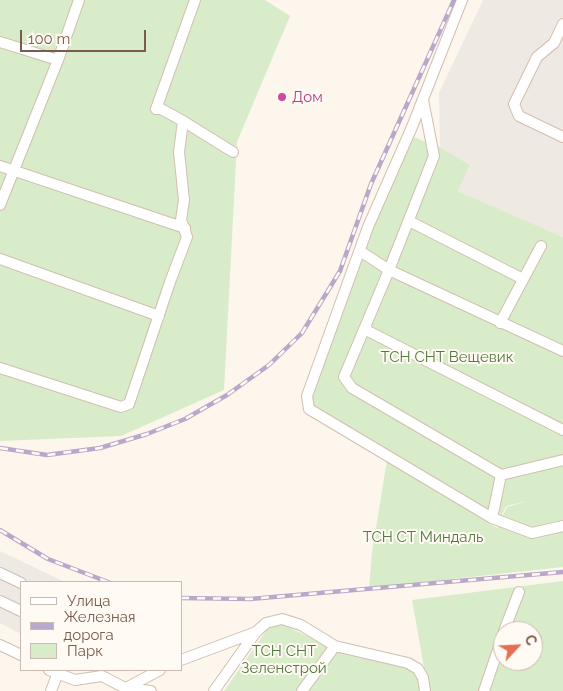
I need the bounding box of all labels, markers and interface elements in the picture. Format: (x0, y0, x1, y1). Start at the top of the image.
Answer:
scale bar (22, 20, 149, 52)
text: 100 m (28, 30, 70, 48)
place label: Дом (292, 88, 323, 106)
marker: Дом (276, 91, 288, 103)
park label: ТСН СНТ Вещевик (381, 348, 513, 366)
park label: ТСН СТ Миндаль (363, 528, 483, 546)
legend (20, 581, 182, 671)
text: Улица (67, 592, 111, 610)
text: Железная дорога (64, 608, 136, 644)
north arrow (493, 621, 543, 671)
text: С (521, 632, 540, 648)
text: Парк (67, 642, 103, 660)
park label: ТСН СНТ Зеленстрой (241, 642, 327, 677)

